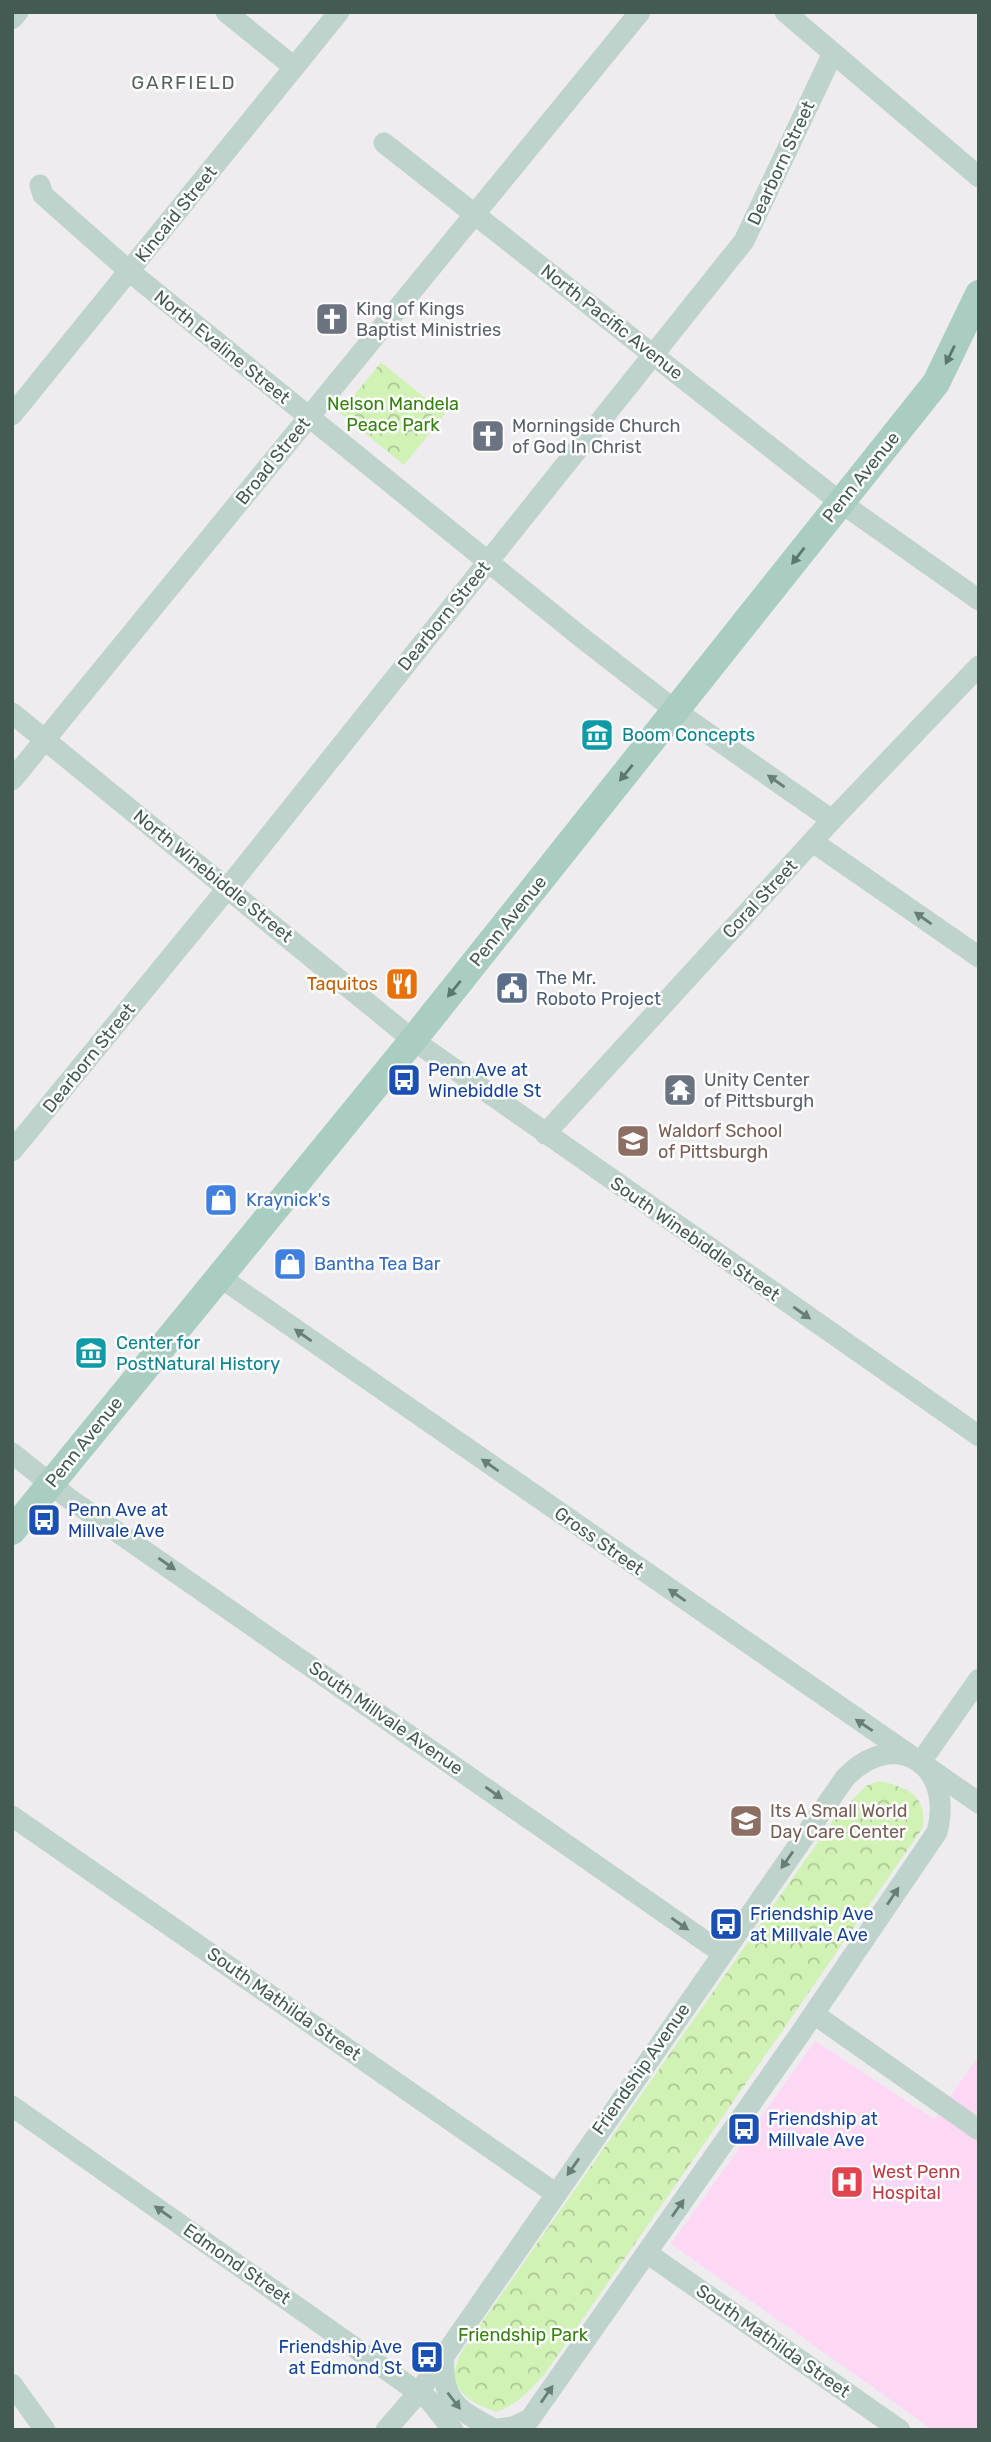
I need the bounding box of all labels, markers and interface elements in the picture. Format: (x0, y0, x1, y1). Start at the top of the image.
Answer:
district label: GARFIELD (131, 71, 237, 94)
street label: Dearborn Street (743, 97, 819, 229)
street label: Kincaid Street (130, 161, 222, 267)
street label: North Pacific Avenue (536, 260, 688, 384)
street label: North Evaline Street (150, 285, 294, 409)
place label: King of Kings Baptist Ministries (356, 298, 501, 341)
church icon: King of Kings Baptist Ministries (313, 300, 351, 338)
one-way arrow (944, 345, 955, 365)
park label: Nelson Mandela Peace Park (327, 393, 459, 436)
street label: Broad Street (231, 413, 315, 509)
place label: Morningside Church of God In Christ (512, 415, 680, 458)
church icon: Morningside Church of God In Christ (469, 417, 507, 455)
street label: Penn Avenue (818, 427, 904, 527)
one-way arrow (790, 546, 805, 564)
street label: Dearborn Street (393, 557, 495, 675)
museum icon: Boom Concepts (578, 716, 616, 754)
place label: Boom Concepts (622, 724, 755, 746)
one-way arrow (619, 763, 634, 781)
one-way arrow (767, 774, 785, 788)
street label: North Winebiddle Street (129, 805, 297, 947)
street label: Coral Street (718, 855, 802, 943)
street label: Penn Avenue (465, 871, 551, 971)
one-way arrow (914, 911, 932, 925)
restaurant icon: Taquitos (383, 965, 421, 1003)
place label: The Mr. Roboto Project (536, 967, 661, 1010)
public building icon: The Mr. Roboto Project (493, 969, 531, 1007)
place label: Taquitos (307, 973, 378, 995)
one-way arrow (446, 979, 461, 997)
street label: Dearborn Street (38, 999, 140, 1117)
place label: Penn Ave at Winebiddle St (428, 1059, 541, 1102)
bus stop icon: Penn Ave at Winebiddle St (385, 1061, 423, 1099)
place label: Unity Center of Pittsburgh (704, 1069, 814, 1112)
temple icon: Unity Center of Pittsburgh (661, 1071, 699, 1109)
place label: Waldorf School of Pittsburgh (658, 1120, 782, 1163)
school or university icon: Waldorf School of Pittsburgh (614, 1122, 652, 1160)
street label: South Winebiddle Street (606, 1172, 784, 1306)
shop icon: Kraynick's (202, 1181, 240, 1219)
place label: Kraynick's (246, 1189, 330, 1211)
shop icon: Bantha Tea Bar (271, 1245, 309, 1283)
place label: Bantha Tea Bar (314, 1253, 441, 1275)
one-way arrow (793, 1306, 811, 1320)
one-way arrow (294, 1328, 312, 1342)
place label: Center for PostNatural History (116, 1332, 280, 1375)
museum icon: Center for PostNatural History (72, 1334, 110, 1372)
street label: Penn Avenue (41, 1392, 127, 1492)
one-way arrow (481, 1458, 499, 1472)
place label: Penn Ave at Millvale Ave (68, 1499, 168, 1542)
bus stop icon: Penn Ave at Millvale Ave (25, 1501, 63, 1539)
street label: Gross Street (550, 1502, 648, 1580)
one-way arrow (158, 1557, 176, 1571)
one-way arrow (668, 1588, 686, 1602)
street label: South Millvale Avenue (305, 1656, 467, 1780)
one-way arrow (855, 1718, 873, 1732)
one-way arrow (485, 1786, 503, 1800)
place label: Its A Small World Day Care Center (770, 1800, 907, 1843)
school or university icon: Its A Small World Day Care Center (727, 1802, 765, 1840)
one-way arrow (780, 1851, 794, 1869)
one-way arrow (887, 1886, 900, 1906)
place label: Friendship Ave at Millvale Ave (750, 1903, 874, 1946)
bus stop icon: Friendship Ave at Millvale Ave (707, 1905, 745, 1943)
one-way arrow (671, 1916, 689, 1930)
street label: South Mathilda Street (203, 1943, 365, 2065)
street label: Friendship Avenue (587, 1999, 695, 2139)
place label: Friendship at Millvale Ave (768, 2108, 878, 2151)
bus stop icon: Friendship at Millvale Ave (725, 2110, 763, 2148)
one-way arrow (566, 2158, 580, 2176)
place label: West Penn Hospital (872, 2161, 960, 2204)
hospital icon: West Penn Hospital (828, 2163, 866, 2201)
one-way arrow (671, 2199, 685, 2217)
one-way arrow (154, 2205, 172, 2219)
street label: Edmond Street (179, 2219, 295, 2309)
street label: South Mathilda Street (692, 2280, 854, 2402)
park label: Friendship Park (458, 2324, 589, 2346)
place label: Friendship Ave at Edmond St (278, 2336, 402, 2379)
bus stop icon: Friendship Ave at Edmond St (408, 2338, 446, 2376)
one-way arrow (540, 2385, 554, 2403)
one-way arrow (447, 2392, 461, 2411)

